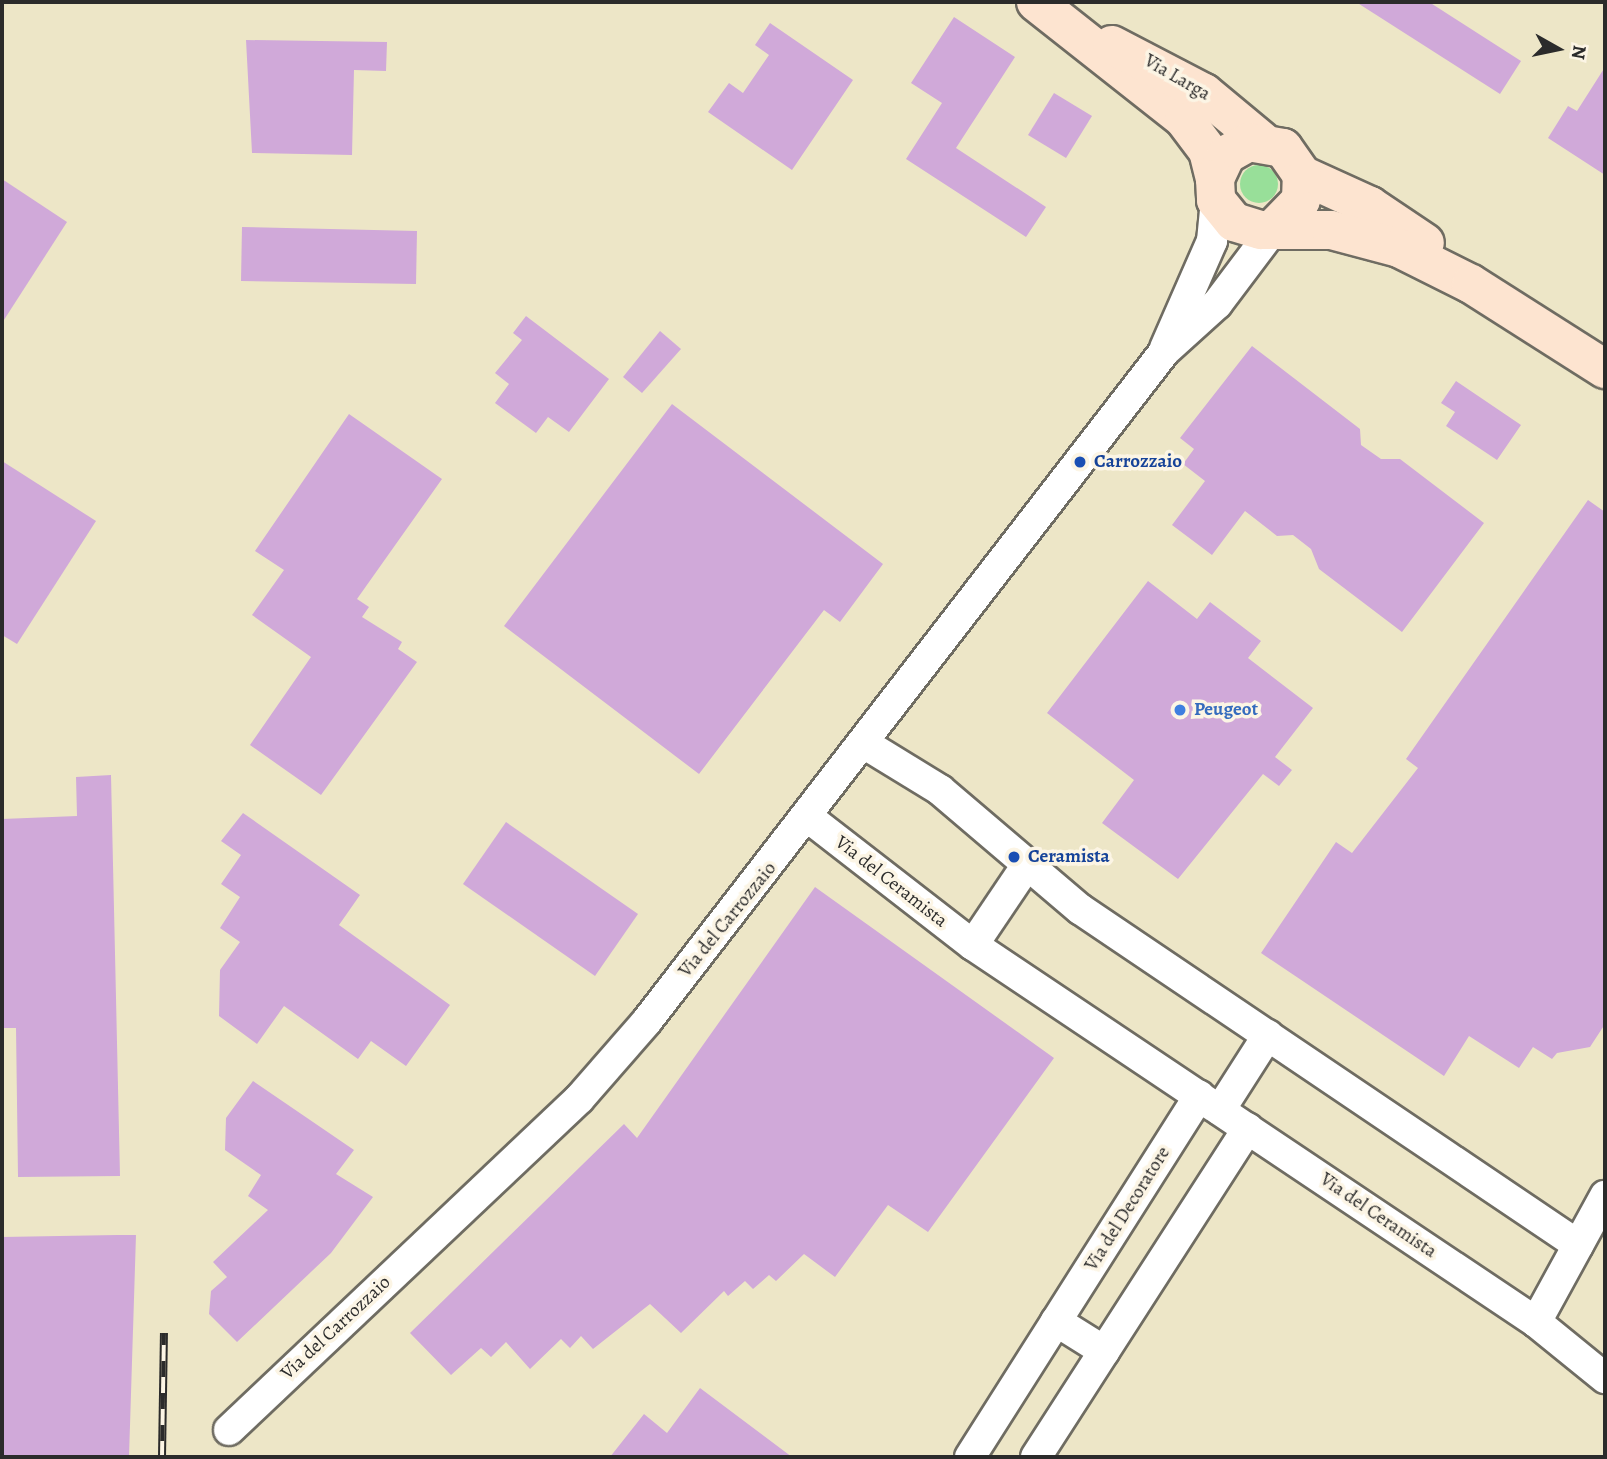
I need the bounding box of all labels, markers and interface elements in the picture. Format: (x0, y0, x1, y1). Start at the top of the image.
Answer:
north arrow (1523, 14, 1593, 84)
text: N (1565, 43, 1593, 61)
street label: Via Larga (1140, 50, 1214, 106)
place label: Carrozzaio (1094, 451, 1182, 473)
marker: Carrozzaio (1072, 454, 1088, 470)
place label: Peugeot (1194, 699, 1258, 721)
marker: Peugeot (1172, 702, 1188, 718)
street label: Via del Ceramista (830, 831, 952, 933)
place label: Ceramista (1028, 846, 1110, 868)
marker: Ceramista (1006, 849, 1022, 865)
street label: Via del Carrozzaio (675, 858, 781, 982)
street label: Via del Decoratore (1081, 1143, 1175, 1275)
street label: Via del Ceramista (1315, 1169, 1441, 1263)
street label: Via del Carrozzaio (276, 1271, 396, 1385)

